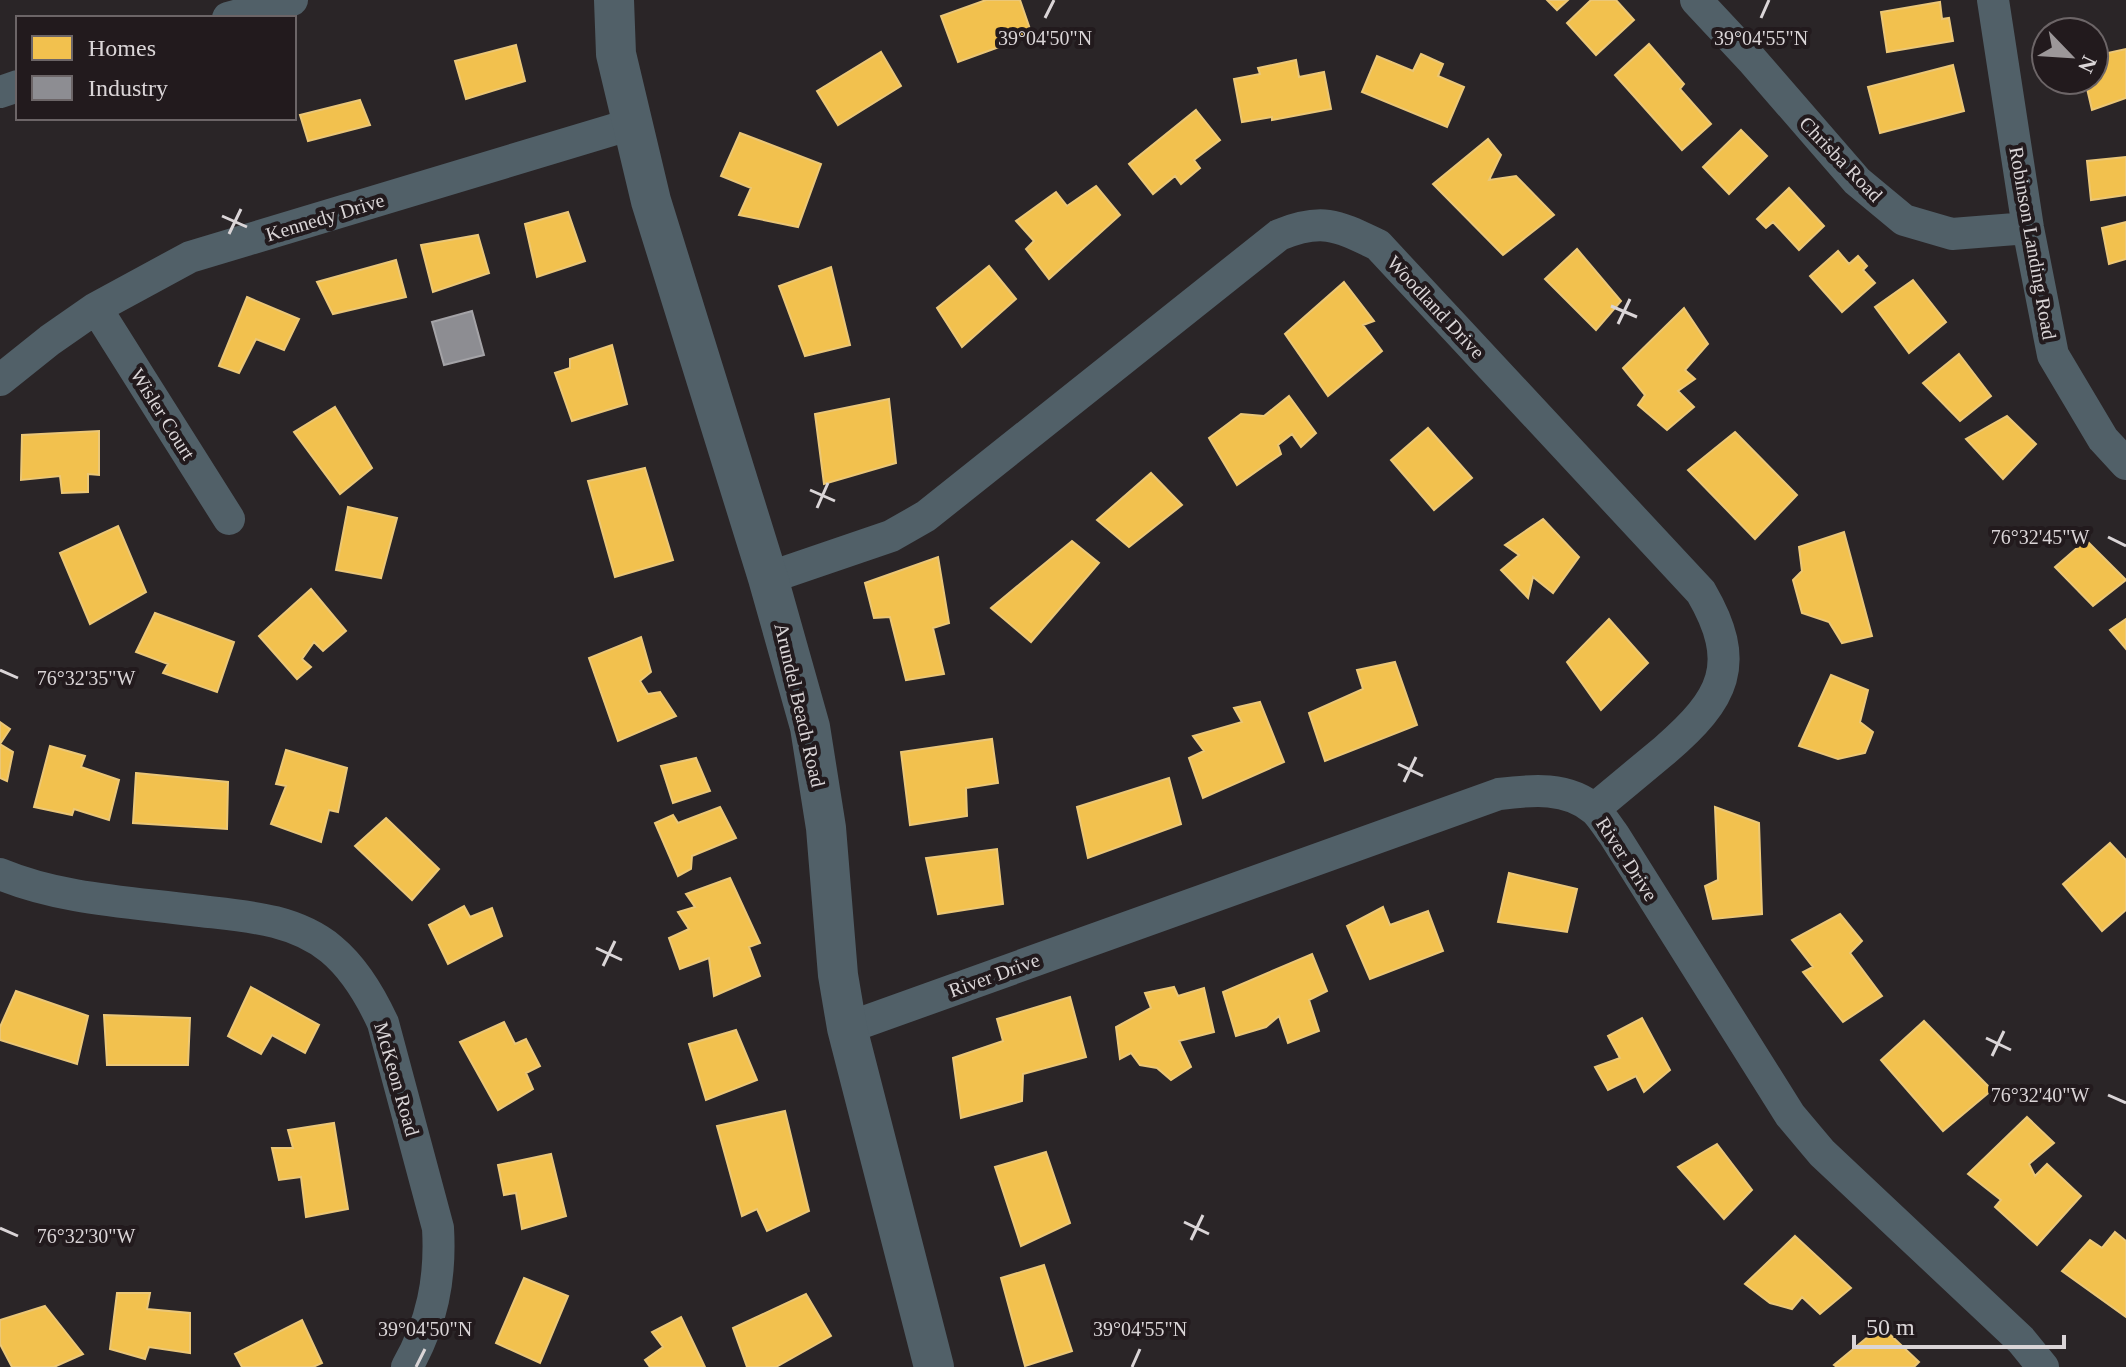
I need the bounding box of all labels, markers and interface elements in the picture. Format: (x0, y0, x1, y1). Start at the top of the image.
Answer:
legend (16, 16, 296, 120)
north arrow (2030, 16, 2110, 96)
text: 39°04'50"N (998, 27, 1092, 49)
text: 39°04'55"N (1714, 27, 1808, 49)
text: Homes (88, 35, 156, 61)
text: N (2073, 52, 2102, 77)
text: Industry (88, 75, 168, 101)
street label: Chrisba Road (1795, 112, 1887, 206)
street label: Robinson Landing Road (2004, 145, 2061, 341)
street label: Kennedy Drive (263, 189, 387, 246)
street label: Woodland Drive (1383, 251, 1489, 363)
street label: Wisler Court (126, 364, 200, 464)
text: 76°32'45"W (1991, 526, 2089, 548)
street label: Arundel Beach Road (770, 621, 830, 789)
text: 76°32'35"W (37, 667, 135, 689)
street label: River Drive (1592, 813, 1662, 905)
street label: River Drive (946, 948, 1042, 1002)
street label: McKeon Road (370, 1020, 424, 1138)
text: 76°32'40"W (1991, 1084, 2089, 1106)
text: 76°32'30"W (37, 1225, 135, 1247)
scale bar (1854, 1299, 2064, 1349)
text: 50 m (1866, 1314, 1915, 1340)
text: 39°04'50"N (378, 1318, 472, 1340)
text: 39°04'55"N (1093, 1318, 1187, 1340)

